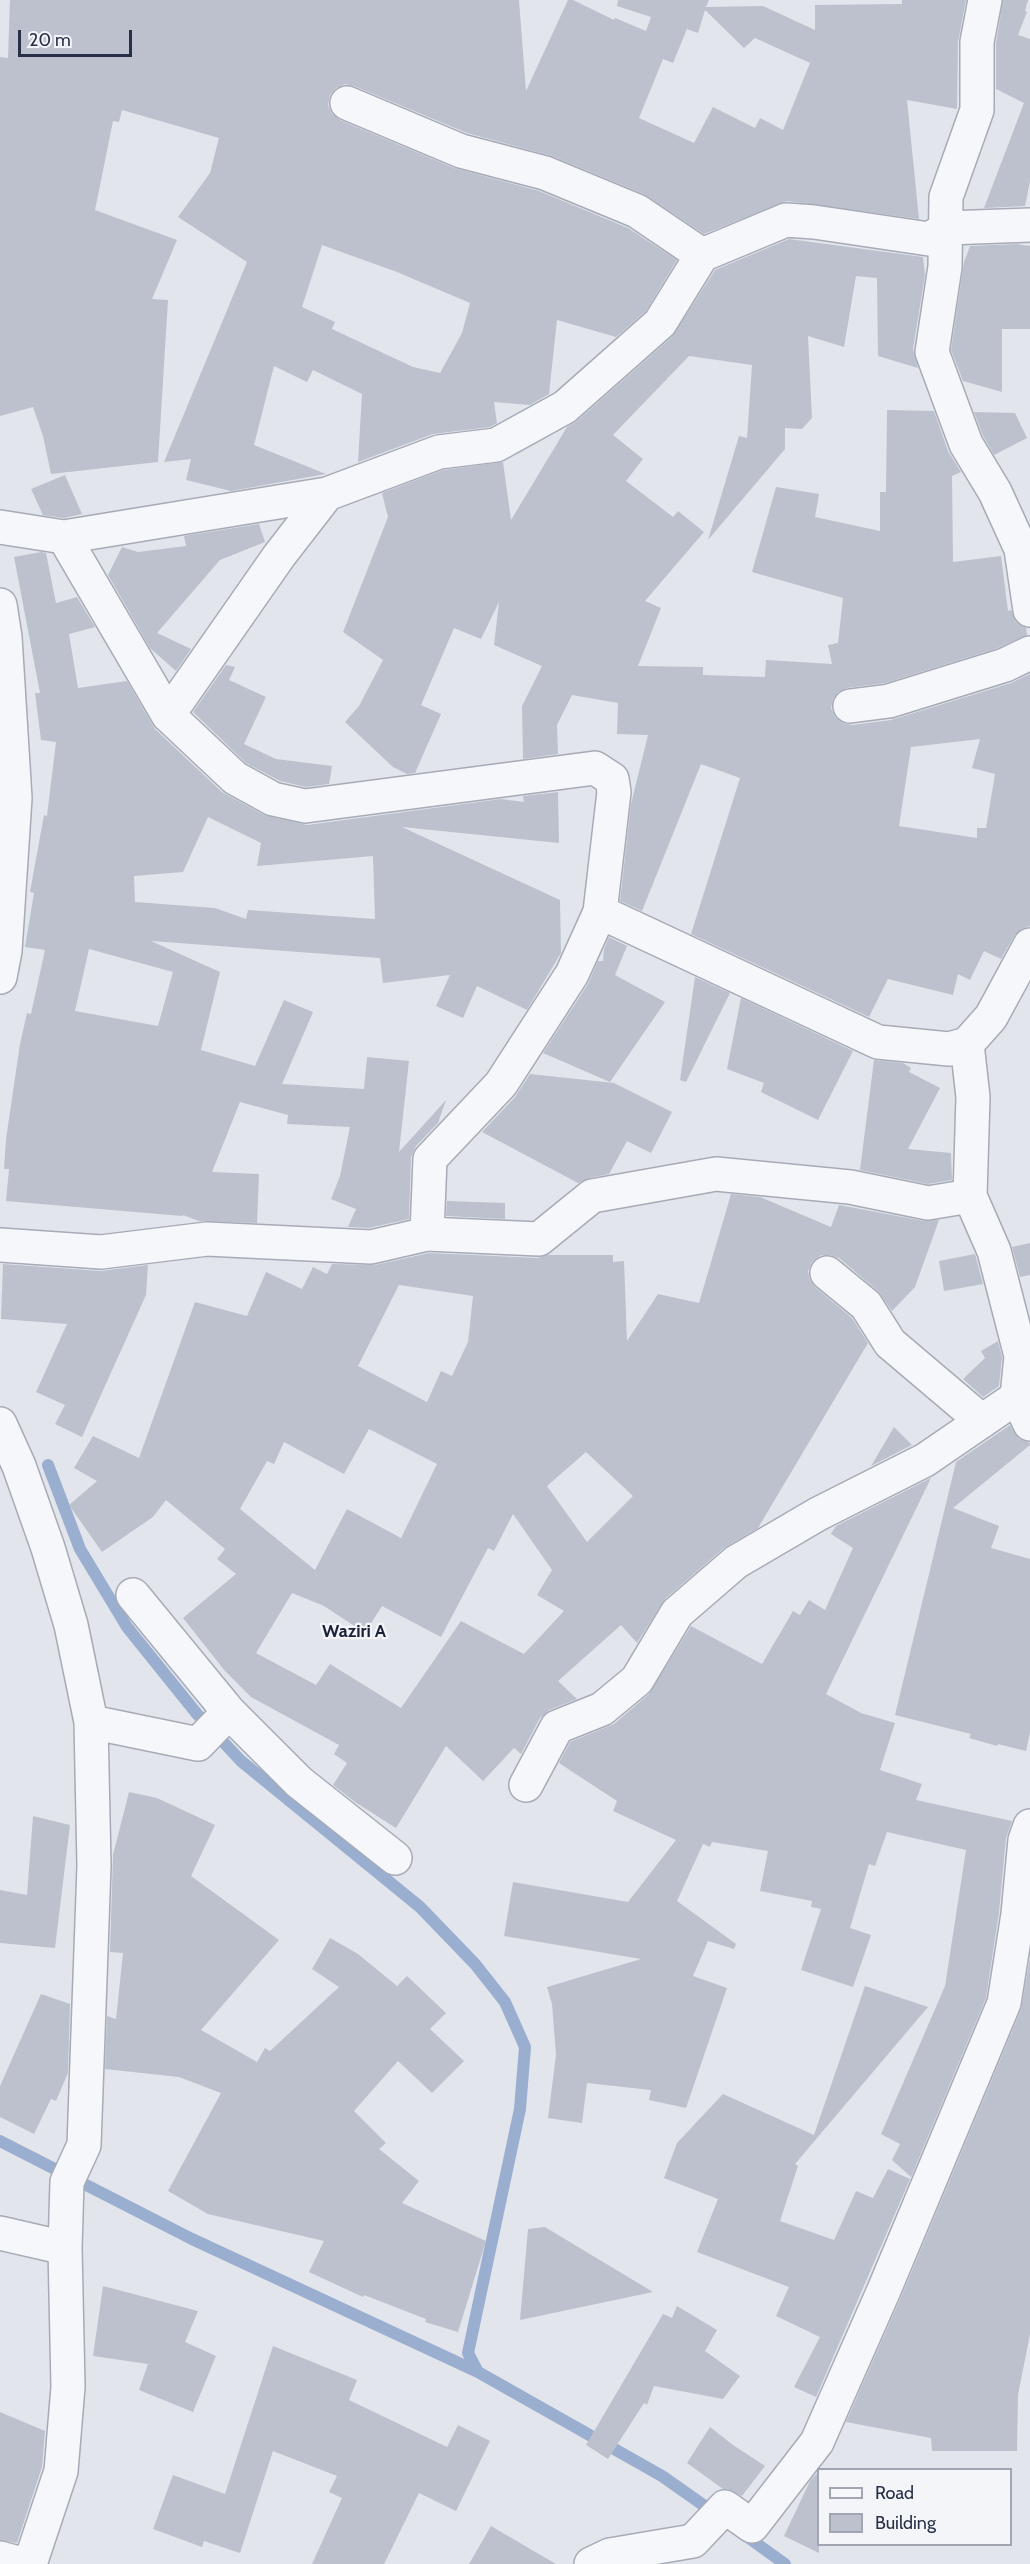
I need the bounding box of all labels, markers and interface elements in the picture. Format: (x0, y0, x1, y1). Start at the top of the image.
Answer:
scale bar (21, 18, 135, 56)
text: 20 m (29, 29, 71, 51)
district label: Waziri A (322, 1621, 386, 1643)
legend (817, 2468, 1012, 2546)
text: Road (875, 2482, 914, 2504)
text: Building (875, 2512, 936, 2534)

